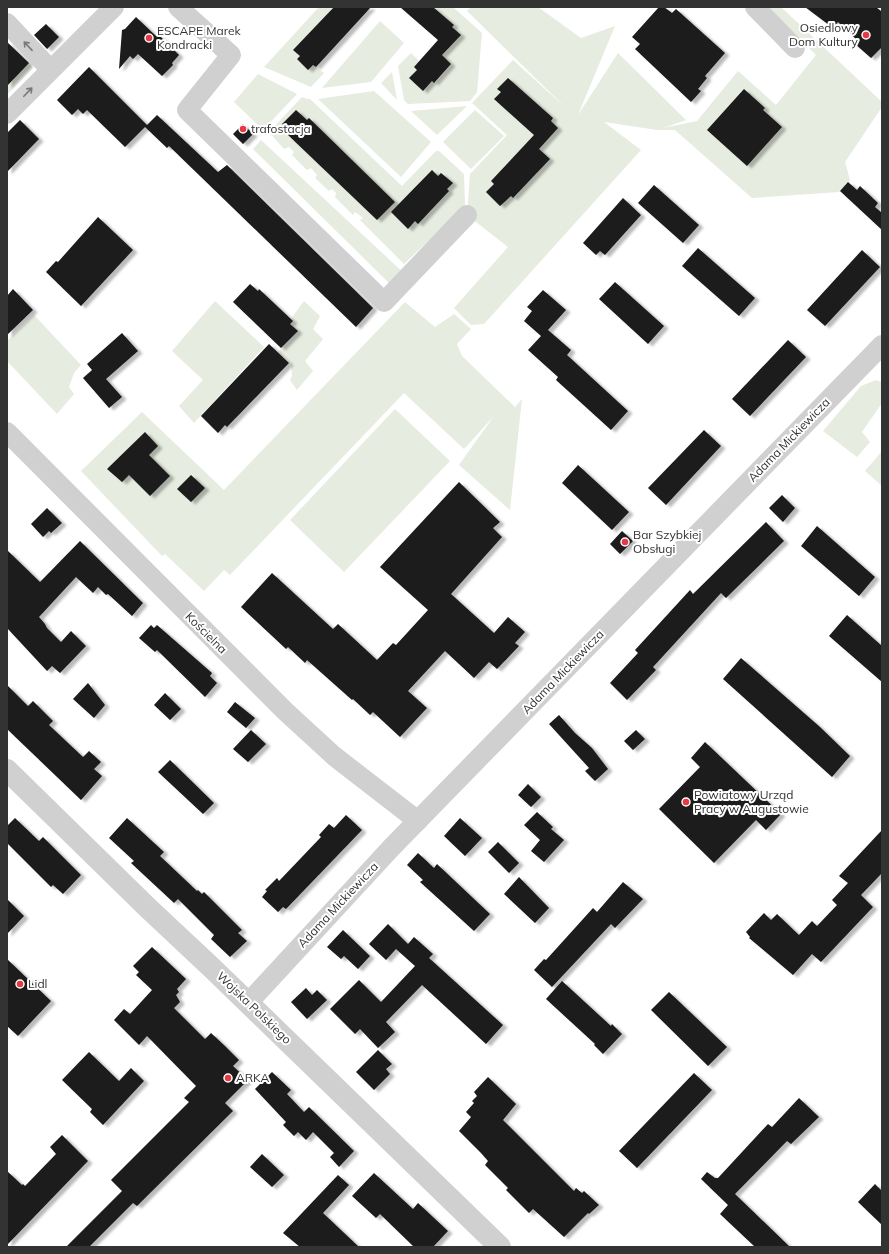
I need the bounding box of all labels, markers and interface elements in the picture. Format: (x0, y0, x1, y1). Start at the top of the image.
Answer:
place label: Osiedlowy Dom Kultury (789, 20, 859, 49)
place label: ESCAPE Marek Kondracki (157, 23, 242, 52)
marker: Osiedlowy Dom Kultury (861, 30, 871, 40)
marker: ESCAPE Marek Kondracki (144, 33, 154, 43)
one-way arrow (24, 41, 33, 51)
one-way arrow (24, 87, 33, 97)
place label: trafostacja (251, 121, 311, 136)
marker: trafostacja (238, 124, 248, 134)
street label: Adama Mickiewicza (745, 394, 833, 485)
place label: Bar Szybkiej Obsługi (633, 527, 702, 556)
marker: Bar Szybkiej Obsługi (620, 537, 630, 547)
street label: Kościelna (182, 609, 230, 657)
street label: Adama Mickiewicza (519, 626, 607, 717)
place label: Powiatowy Urząd Pracy w Augustowie (694, 787, 809, 816)
marker: Powiatowy Urząd Pracy w Augustowie (681, 797, 691, 807)
street label: Adama Mickiewicza (294, 859, 381, 950)
street label: Wojska Polskiego (214, 968, 295, 1047)
place label: Lidl (28, 976, 47, 991)
marker: Lidl (15, 979, 25, 989)
place label: ARKA (236, 1070, 269, 1085)
marker: ARKA (223, 1073, 233, 1083)

